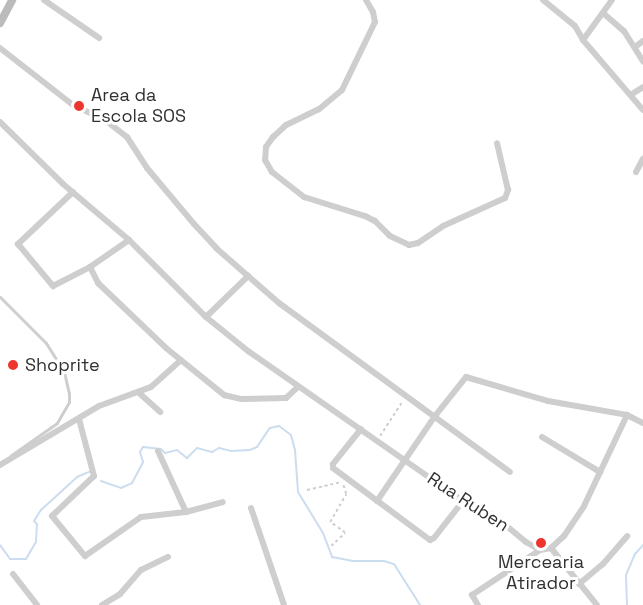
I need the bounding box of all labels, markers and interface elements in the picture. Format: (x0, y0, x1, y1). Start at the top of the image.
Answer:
place label: Area da Escola SOS (91, 85, 186, 128)
marker: Area da Escola SOS (72, 99, 86, 113)
place label: Shoprite (25, 354, 100, 376)
marker: Shoprite (6, 358, 20, 372)
street label: Rua Ruben (423, 468, 513, 536)
marker: Mercearia Atirador (534, 536, 548, 550)
place label: Mercearia Atirador (498, 552, 584, 594)

